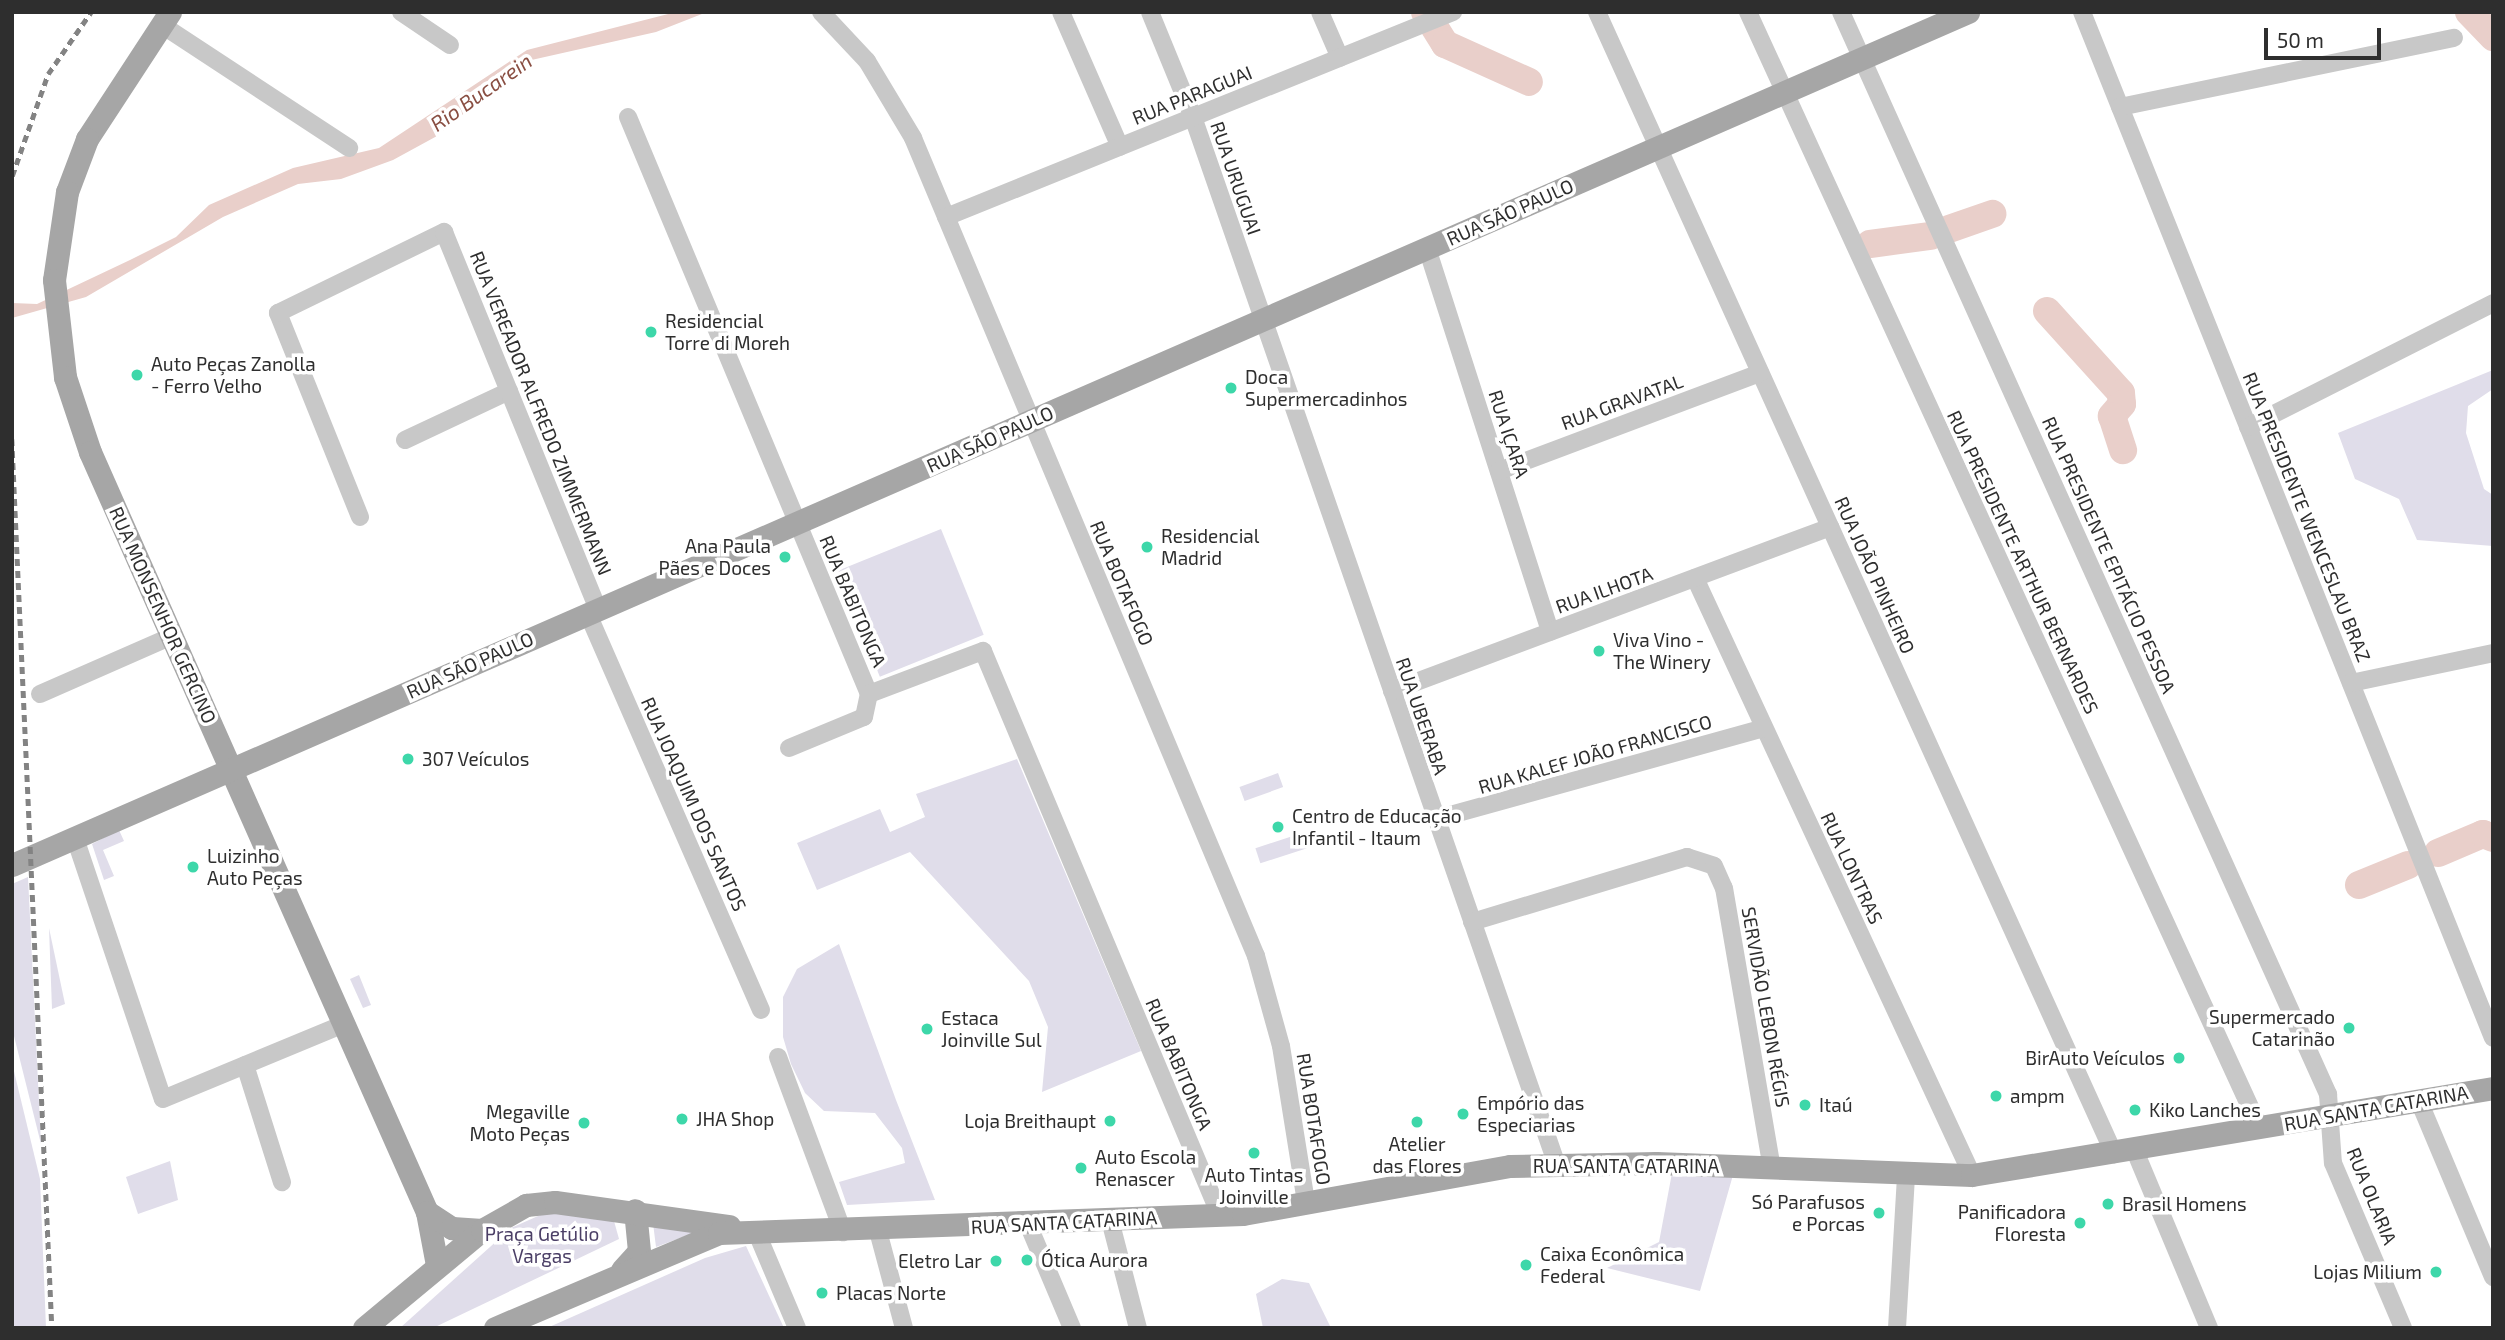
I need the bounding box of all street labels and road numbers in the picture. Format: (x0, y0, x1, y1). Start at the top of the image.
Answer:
street label: RUA PARAGUAI (1129, 61, 1255, 129)
street label: RUA URUGUAI (1206, 118, 1266, 238)
street label: RUA SÃO PAULO (1443, 174, 1577, 250)
street label: RUA VEREADOR ALFREDO ZIMMERMANN (465, 247, 617, 579)
street label: RUA GRAVATAL (1558, 369, 1686, 435)
street label: RUA PRESIDENTE WENCESLAU BRAZ (2238, 369, 2376, 665)
street label: RUA IÇARA (1484, 387, 1534, 481)
street label: RUA SÃO PAULO (923, 401, 1057, 477)
street label: RUA PRESIDENTE ARTHUR BERNARDES (1942, 406, 2104, 718)
street label: RUA PRESIDENTE EPITÁCIO PESSOA (2037, 413, 2181, 697)
street label: RUA JOÃO PINHEIRO (1830, 493, 1920, 657)
street label: RUA MONSENHOR GERCINO (105, 503, 221, 727)
street label: RUA BOTAFOGO (1085, 517, 1159, 649)
street label: RUA BABITONGA (815, 531, 891, 671)
street label: RUA ILHOTA (1552, 562, 1656, 618)
street label: RUA SÃO PAULO (403, 627, 537, 703)
street label: RUA UBERABA (1391, 654, 1453, 778)
street label: RUA JOAQUIM DOS SANTOS (636, 693, 752, 915)
street label: RUA KALEF JOÃO FRANCISCO (1475, 710, 1715, 798)
street label: RUA LONTRAS (1816, 808, 1888, 928)
street label: SERVIDÃO LEBON RÉGIS (1737, 905, 1795, 1109)
street label: RUA BABITONGA (1141, 994, 1217, 1134)
street label: RUA BOTAFOGO (1292, 1051, 1336, 1187)
street label: RUA SANTA CATARINA (2282, 1081, 2470, 1135)
street label: RUA OLARIA (2342, 1144, 2402, 1248)
street label: RUA SANTA CATARINA (1532, 1155, 1720, 1177)
street label: RUA SANTA CATARINA (970, 1206, 1158, 1238)

